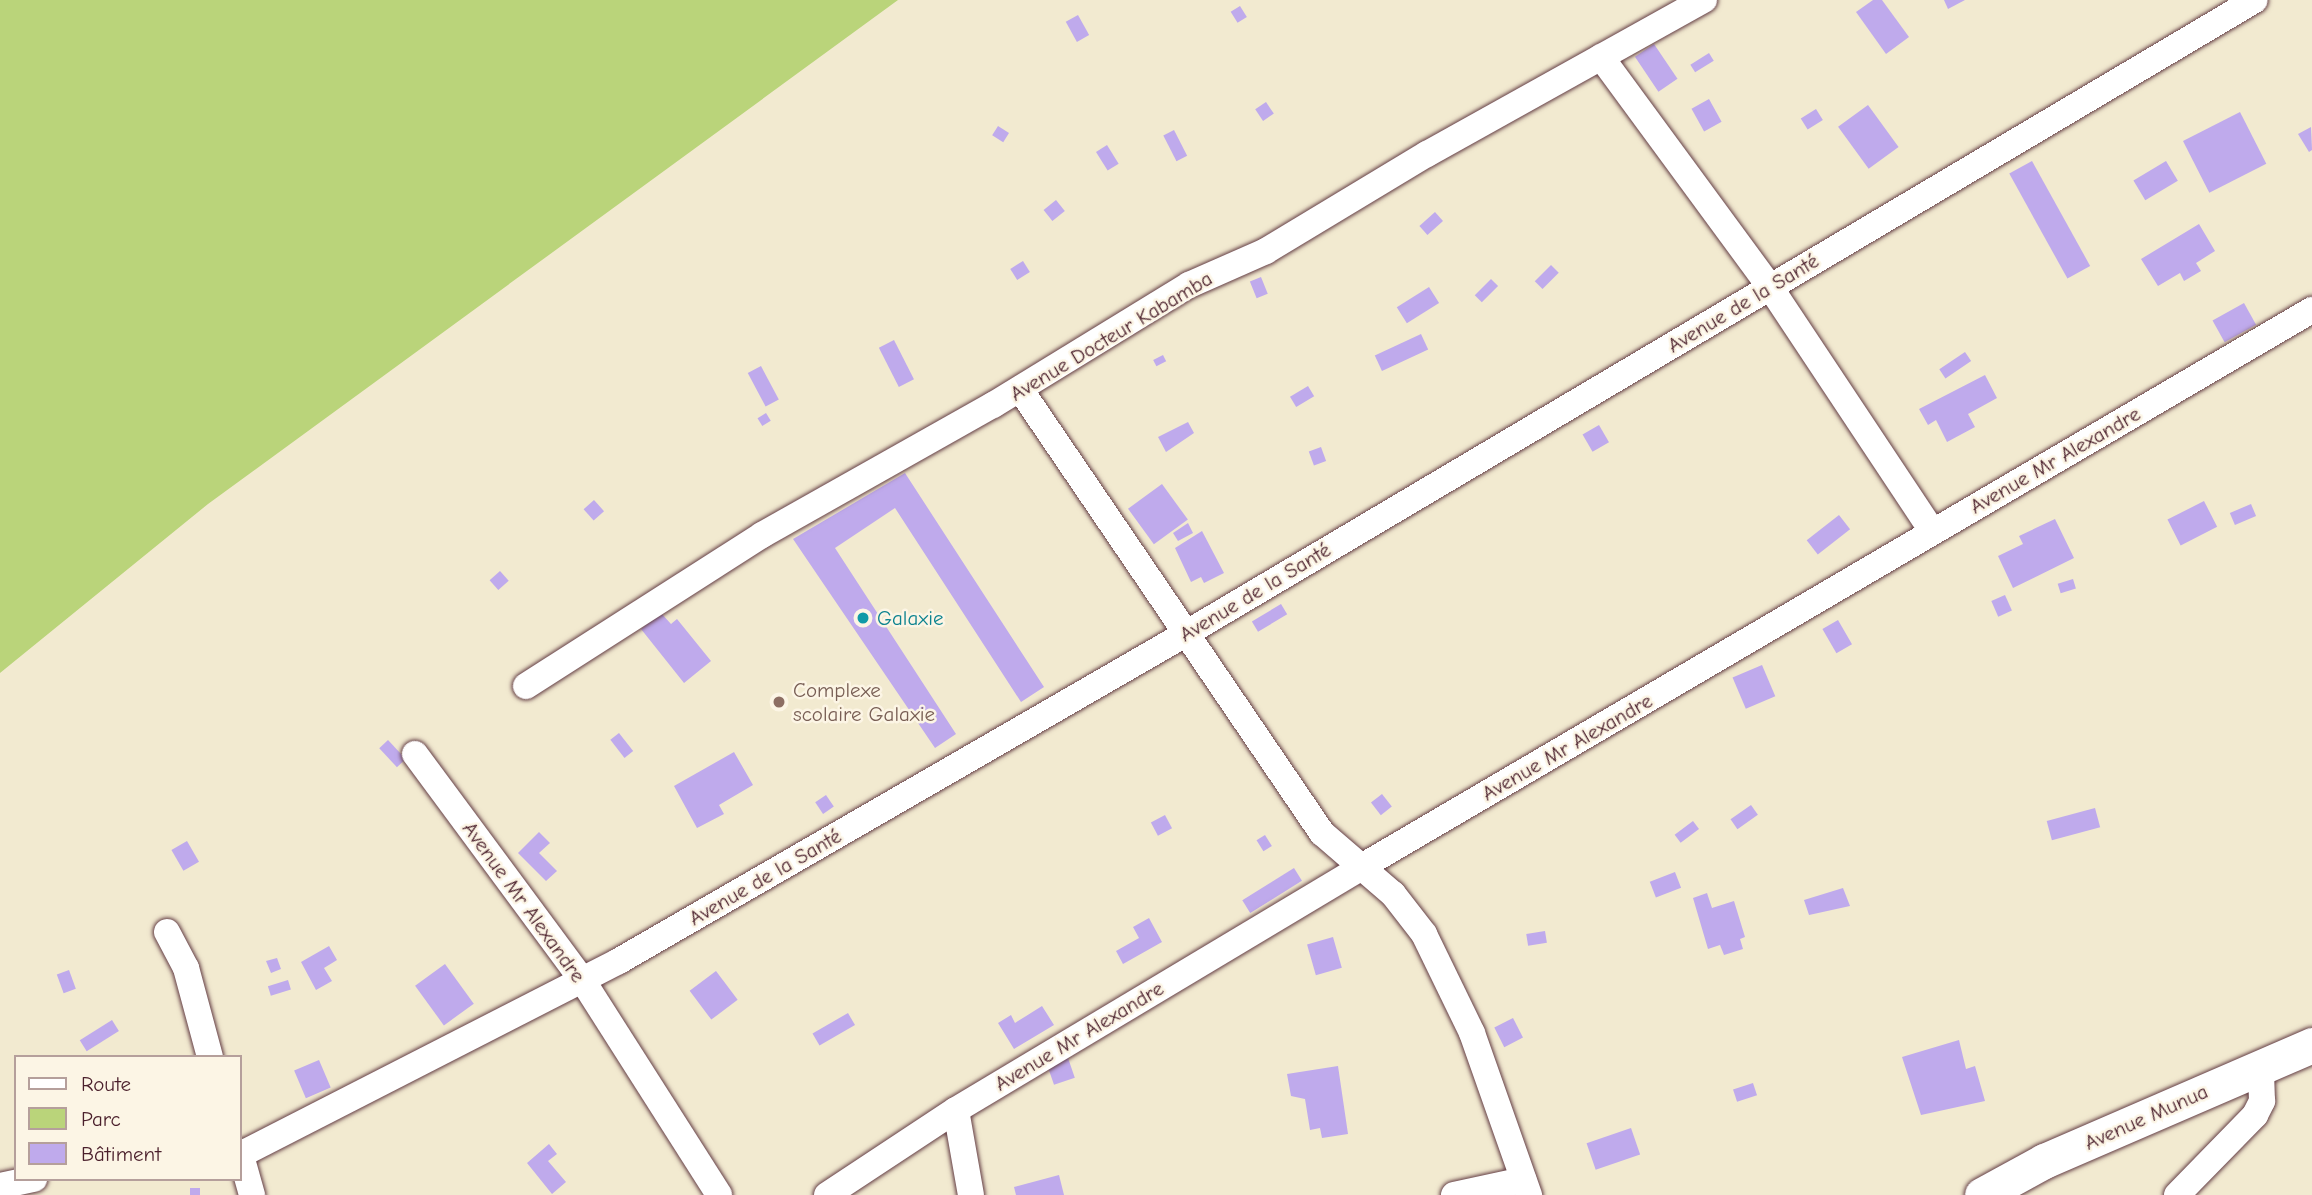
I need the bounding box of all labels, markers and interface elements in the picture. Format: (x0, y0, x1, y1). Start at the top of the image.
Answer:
street label: Avenue de la Santé (1663, 248, 1823, 358)
street label: Avenue Docteur Kabamba (1005, 266, 1217, 406)
street label: Avenue Mr Alexandre (1965, 401, 2145, 519)
street label: Avenue de la Santé (1175, 537, 1335, 647)
place label: Galaxie (877, 605, 944, 631)
marker: Galaxie (855, 610, 871, 626)
place label: Complexe scolaire Galaxie (793, 677, 935, 727)
street label: Avenue Mr Alexandre (1477, 688, 1657, 806)
marker: Complexe scolaire Galaxie (771, 694, 787, 710)
street label: Avenue Mr Alexandre (457, 817, 591, 987)
street label: Avenue de la Santé (684, 823, 846, 931)
street label: Avenue Mr Alexandre (990, 976, 1168, 1096)
legend (14, 1055, 242, 1181)
text: Route (81, 1072, 131, 1096)
street label: Avenue Munua (2080, 1079, 2212, 1155)
text: Parc (81, 1107, 121, 1131)
text: Bâtiment (81, 1142, 161, 1166)

